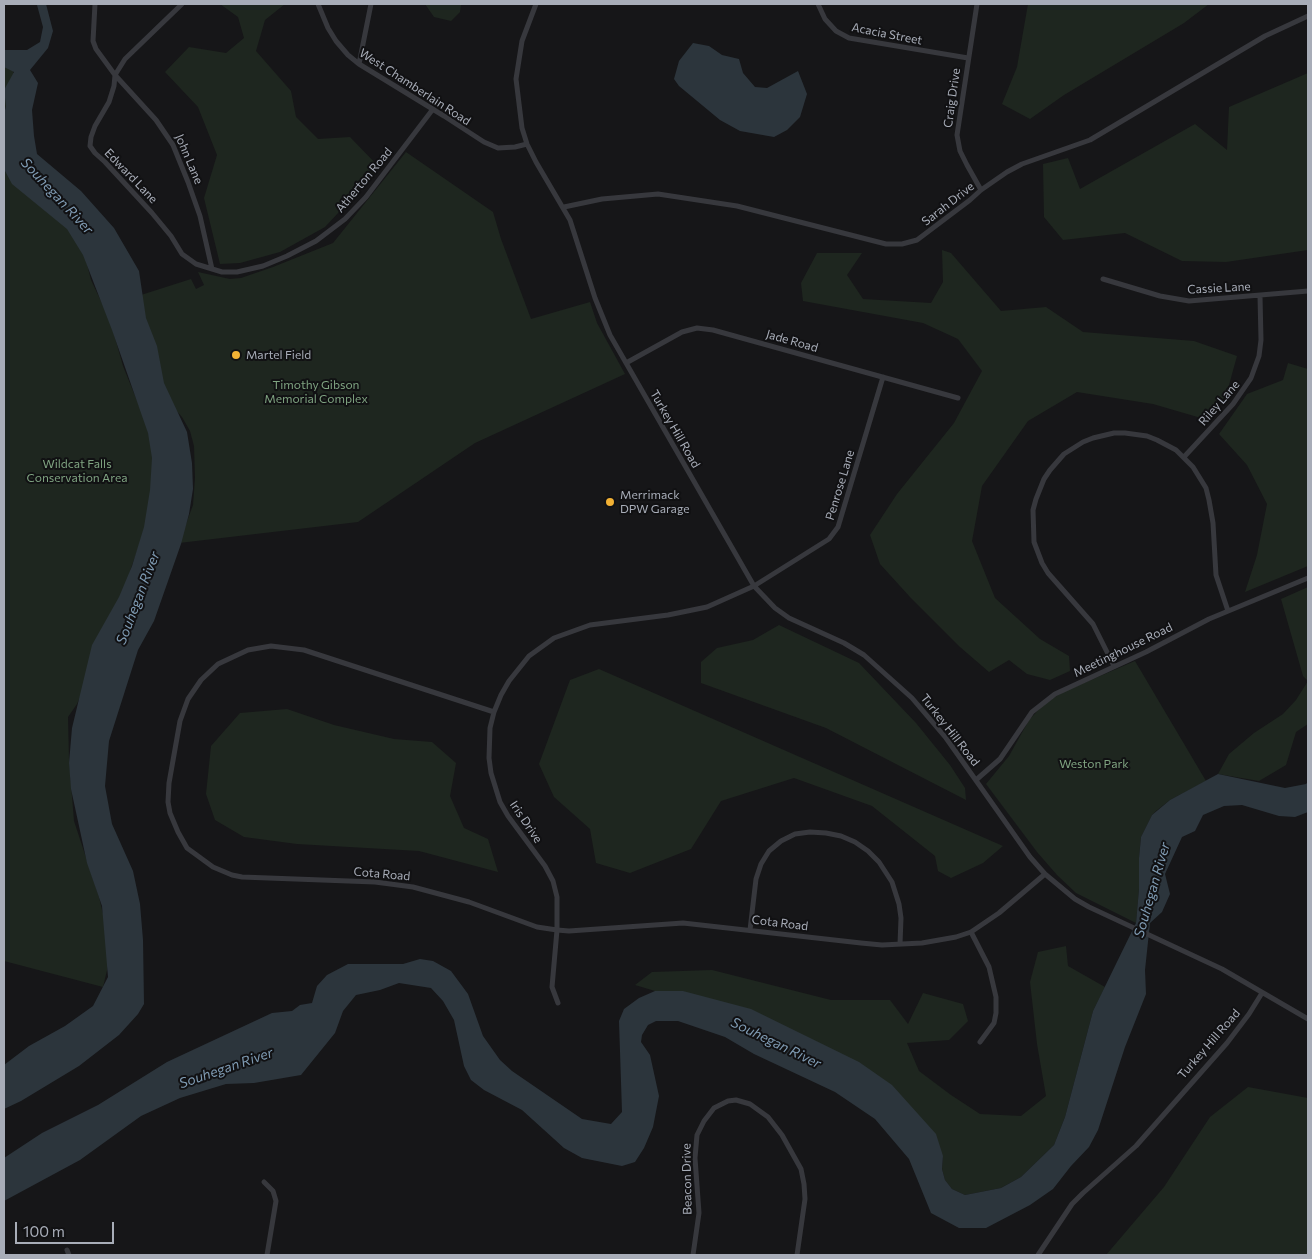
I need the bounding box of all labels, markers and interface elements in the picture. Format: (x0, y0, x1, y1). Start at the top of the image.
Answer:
street label: Acacia Street (850, 20, 924, 48)
street label: West Chamberlain Road (357, 46, 473, 128)
street label: Craig Drive (941, 67, 963, 129)
street label: John Lane (172, 132, 206, 186)
street label: Atherton Road (333, 145, 395, 215)
street label: Edward Lane (102, 146, 160, 206)
water label: Souhegan River (17, 154, 97, 238)
street label: Sarah Drive (919, 179, 977, 229)
street label: Cassie Lane (1187, 279, 1251, 297)
street label: Jade Road (764, 327, 820, 355)
place label: Martel Field (246, 348, 311, 362)
marker: Martel Field (230, 349, 242, 361)
street label: Riley Lane (1195, 377, 1243, 429)
park label: Timothy Gibson Memorial Complex (264, 378, 368, 406)
street label: Turkey Hill Road (647, 387, 703, 471)
street label: Penrose Lane (823, 448, 857, 522)
park label: Wildcat Falls Conservation Area (27, 457, 127, 485)
place label: Merrimack DPW Garage (620, 488, 690, 516)
marker: Merrimack DPW Garage (604, 496, 616, 508)
water label: Souhegan River (113, 549, 163, 647)
street label: Meetinghouse Road (1071, 620, 1175, 680)
street label: Turkey Hill Road (917, 691, 983, 769)
park label: Weston Park (1059, 757, 1129, 771)
street label: Iris Drive (507, 798, 545, 846)
water label: Souhegan River (1130, 840, 1174, 940)
street label: Cota Road (353, 864, 411, 884)
street label: Cota Road (751, 912, 809, 934)
street label: Turkey Hill Road (1175, 1006, 1243, 1082)
water label: Souhegan River (728, 1014, 824, 1072)
water label: Souhegan River (177, 1044, 275, 1092)
street label: Beacon Drive (679, 1143, 695, 1215)
scale bar (18, 1212, 116, 1244)
text: 100 m (23, 1222, 65, 1240)

